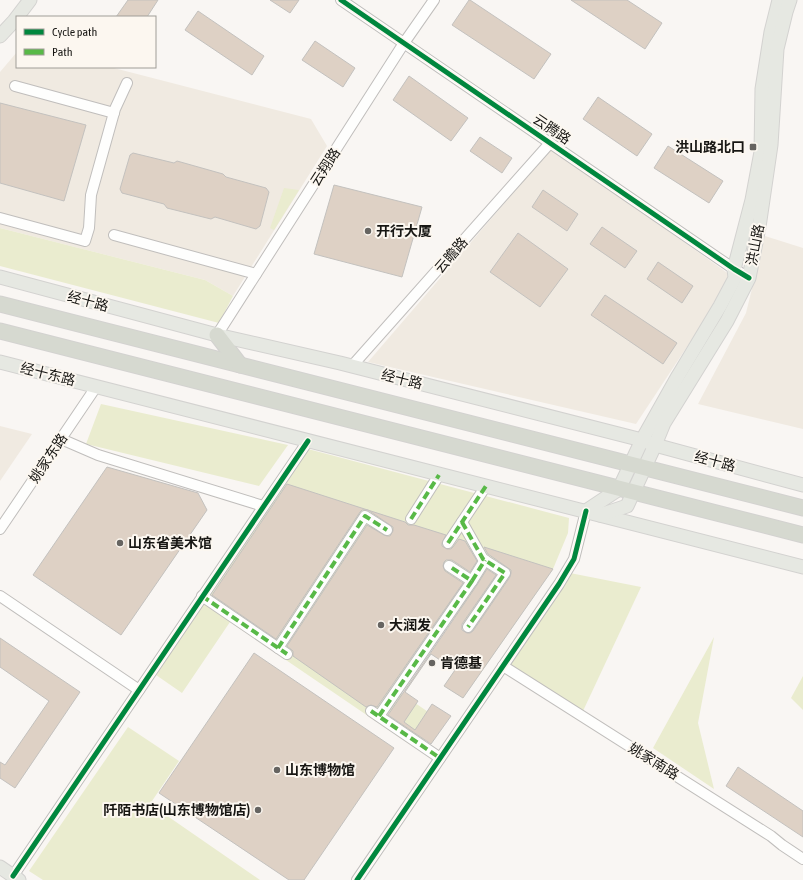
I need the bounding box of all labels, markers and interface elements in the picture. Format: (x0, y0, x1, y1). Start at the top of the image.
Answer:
legend (16, 16, 156, 68)
text: Cycle path (52, 25, 97, 39)
text: Path (52, 45, 73, 59)
street label: 云腾路 (530, 111, 574, 147)
place label: 洪山路北口 (675, 139, 745, 155)
marker: 洪山路北口 (748, 142, 758, 152)
street label: 云翔路 (307, 145, 343, 189)
place label: 开行大厦 (376, 223, 432, 239)
street label: 洪山路 (743, 223, 767, 267)
marker: 开行大厦 (363, 226, 373, 236)
street label: 云瞻路 (431, 234, 471, 276)
street label: 经十路 (66, 288, 110, 314)
street label: 经十东路 (19, 359, 77, 389)
street label: 经十路 (380, 366, 424, 392)
street label: 姚家东路 (26, 430, 70, 486)
street label: 经十路 (693, 448, 737, 474)
place label: 山东省美术馆 (128, 535, 212, 551)
marker: 山东省美术馆 (115, 538, 125, 548)
place label: 大润发 (389, 617, 431, 633)
marker: 大润发 (376, 620, 386, 630)
place label: 肯德基 (440, 655, 482, 671)
marker: 肯德基 (427, 658, 437, 668)
street label: 姚家南路 (626, 739, 682, 783)
place label: 山东博物馆 (285, 762, 355, 778)
marker: 山东博物馆 (272, 765, 282, 775)
place label: 阡陌书店(山东博物馆店) (103, 802, 250, 818)
marker: 阡陌书店(山东博物馆店) (253, 805, 263, 815)

